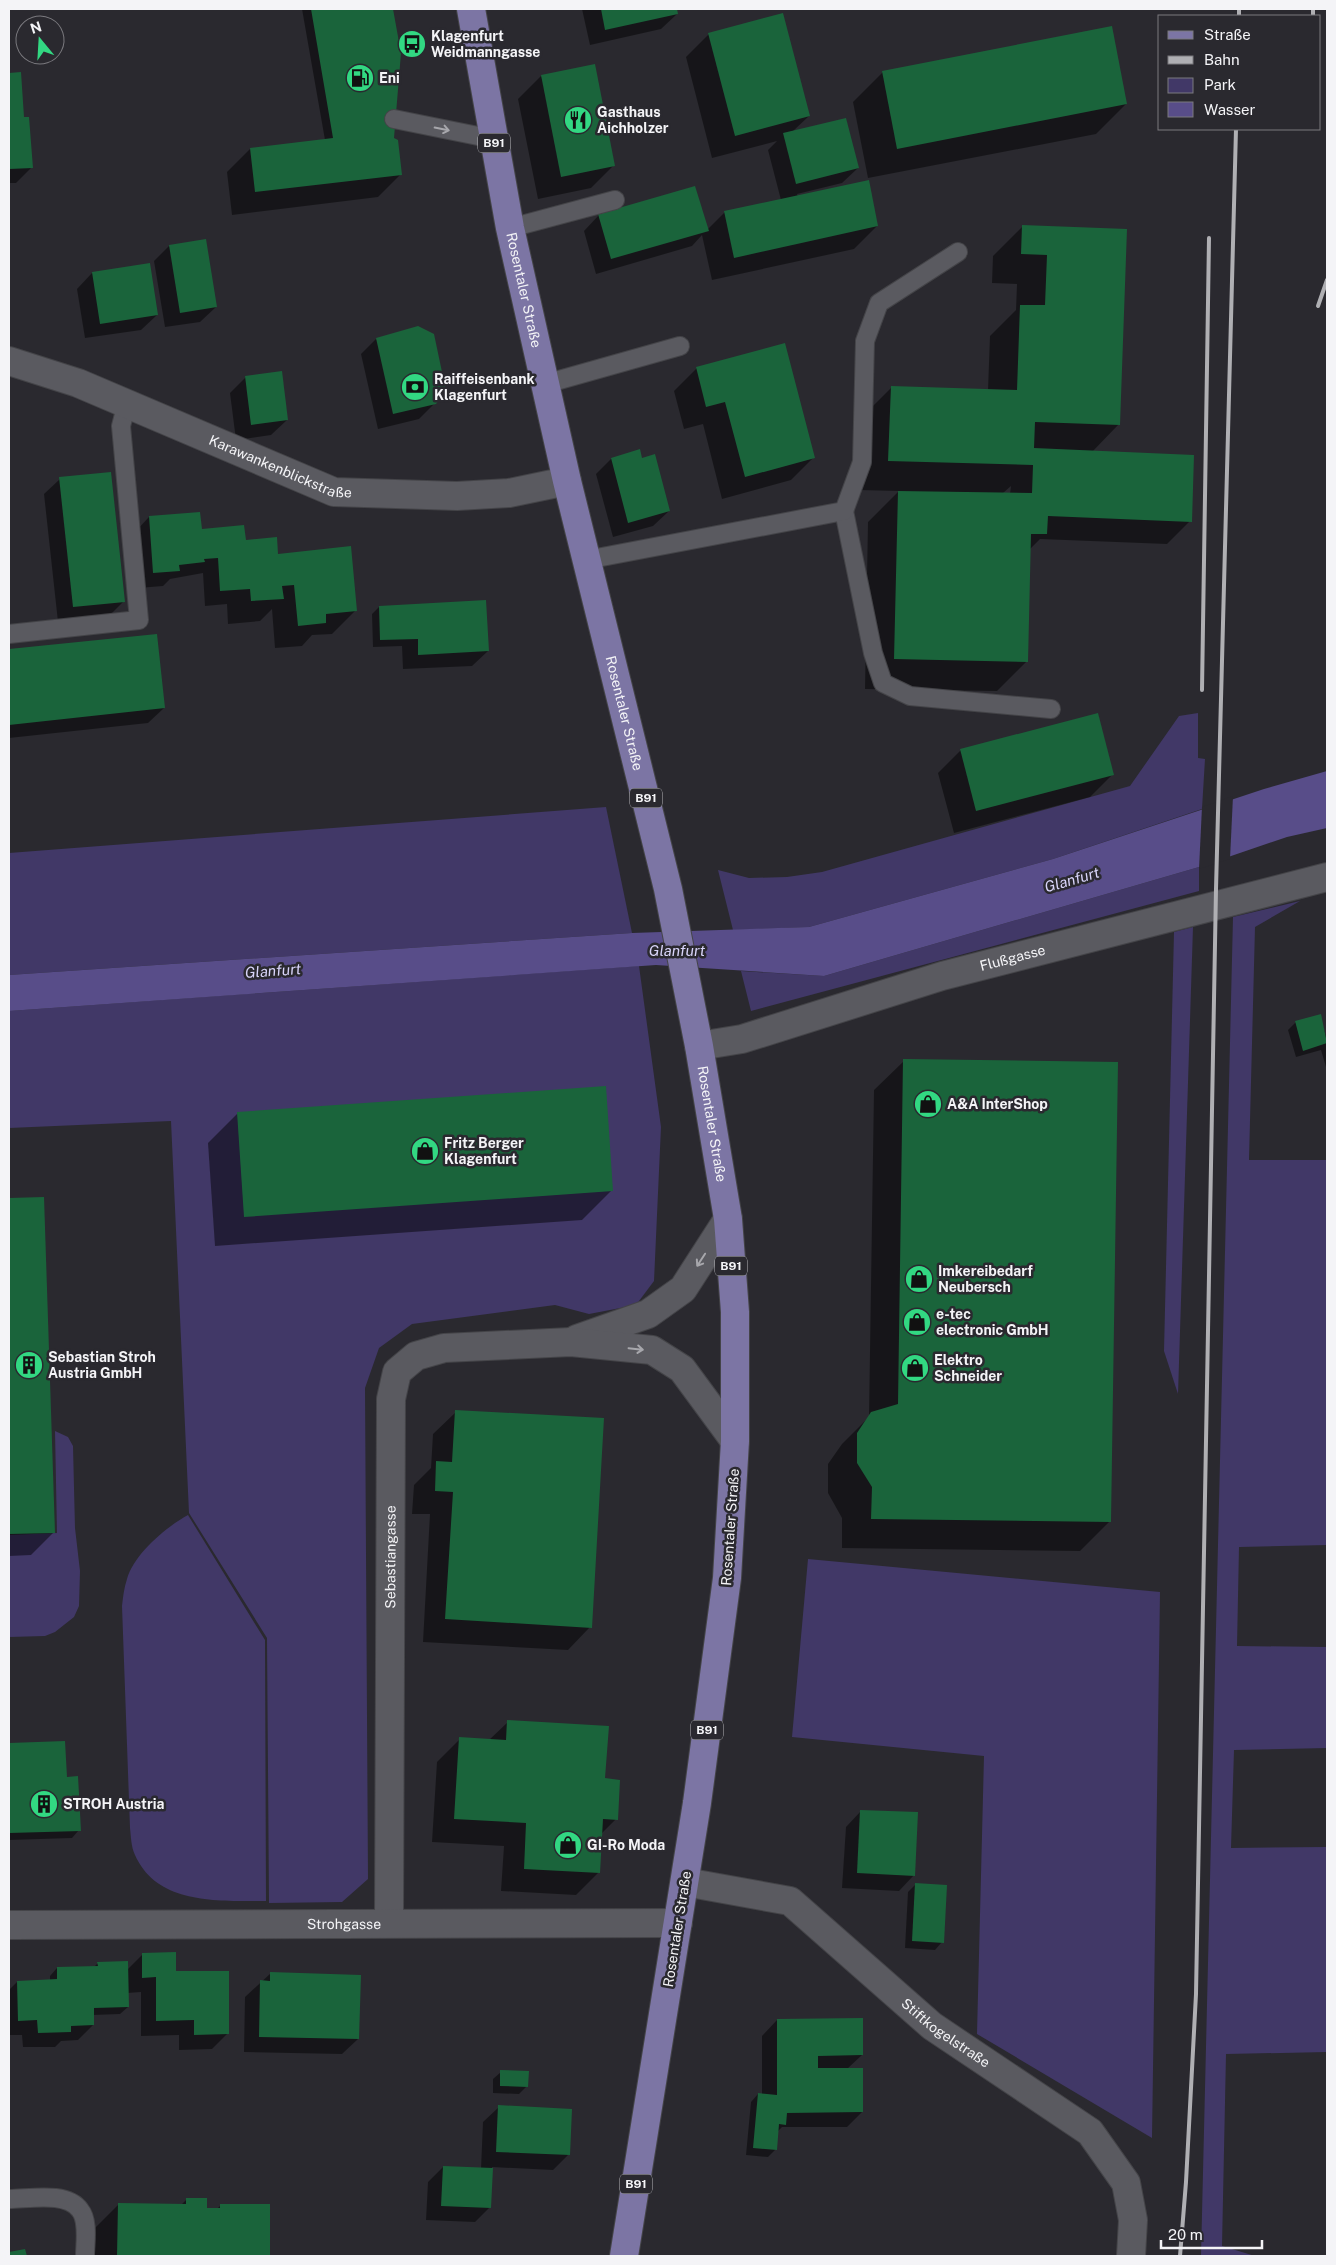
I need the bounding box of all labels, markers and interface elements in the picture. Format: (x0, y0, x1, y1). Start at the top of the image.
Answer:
north arrow (15, 15, 65, 65)
legend (1158, 15, 1321, 130)
text: N (28, 18, 44, 37)
text: Straße (1204, 26, 1251, 43)
place label: Klagenfurt Weidmanngasse (431, 28, 540, 60)
bus stop icon: Klagenfurt Weidmanngasse (397, 29, 427, 59)
text: Bahn (1204, 51, 1240, 68)
fuel station icon: Eni (345, 63, 375, 93)
place label: Eni (379, 70, 400, 86)
text: Park (1204, 76, 1236, 93)
text: Wasser (1204, 101, 1256, 118)
place label: Gasthaus Aichholzer (597, 104, 669, 136)
restaurant icon: Gasthaus Aichholzer (563, 105, 593, 135)
one-way arrow (433, 124, 449, 134)
road number: B91 (478, 134, 510, 152)
street label: Rosentaler Straße (503, 231, 545, 349)
place label: Raiffeisenbank Klagenfurt (434, 371, 535, 403)
bank icon: Raiffeisenbank Klagenfurt (400, 372, 430, 402)
street label: Karawankenblickstraße (207, 432, 352, 501)
street label: Rosentaler Straße (603, 654, 646, 772)
road number: B91 (630, 788, 662, 808)
water label: Glanfurt (1042, 863, 1102, 895)
water label: Glanfurt (649, 942, 706, 959)
street label: Flußgasse (978, 942, 1047, 974)
water label: Glanfurt (244, 960, 302, 981)
street label: Rosentaler Straße (694, 1064, 730, 1183)
shop icon: A&A InterShop (913, 1089, 943, 1119)
place label: A&A InterShop (947, 1096, 1048, 1112)
place label: Fritz Berger Klagenfurt (444, 1135, 524, 1167)
shop icon: Fritz Berger Klagenfurt (410, 1136, 440, 1166)
one-way arrow (696, 1253, 707, 1267)
road number: B91 (715, 1256, 747, 1276)
place label: Imkereibedarf Neubersch (938, 1263, 1033, 1295)
shop icon: Imkereibedarf Neubersch (904, 1264, 934, 1294)
place label: e-tec electronic GmbH (936, 1306, 1048, 1338)
shop icon: e-tec electronic GmbH (902, 1307, 932, 1337)
one-way arrow (628, 1344, 644, 1354)
place label: Sebastian Stroh Austria GmbH (48, 1349, 156, 1381)
building icon: Sebastian Stroh Austria GmbH (14, 1350, 44, 1380)
place label: Elektro Schneider (934, 1352, 1002, 1384)
shop icon: Elektro Schneider (900, 1353, 930, 1383)
street label: Rosentaler Straße (718, 1468, 742, 1586)
street label: Sebastiangasse (382, 1505, 399, 1609)
road number: B91 (691, 1720, 723, 1740)
building icon: STROH Austria (29, 1789, 59, 1819)
place label: STROH Austria (63, 1796, 164, 1812)
shop icon: GI-Ro Moda (553, 1830, 583, 1860)
place label: GI-Ro Moda (587, 1837, 665, 1853)
street label: Rosentaler Straße (660, 1870, 694, 1988)
street label: Strohgasse (307, 1916, 381, 1932)
street label: Stiftkogelstraße (898, 1995, 993, 2071)
road number: B91 (620, 2174, 652, 2194)
scale bar (1161, 2218, 1262, 2250)
text: 20 m (1168, 2226, 1203, 2243)

